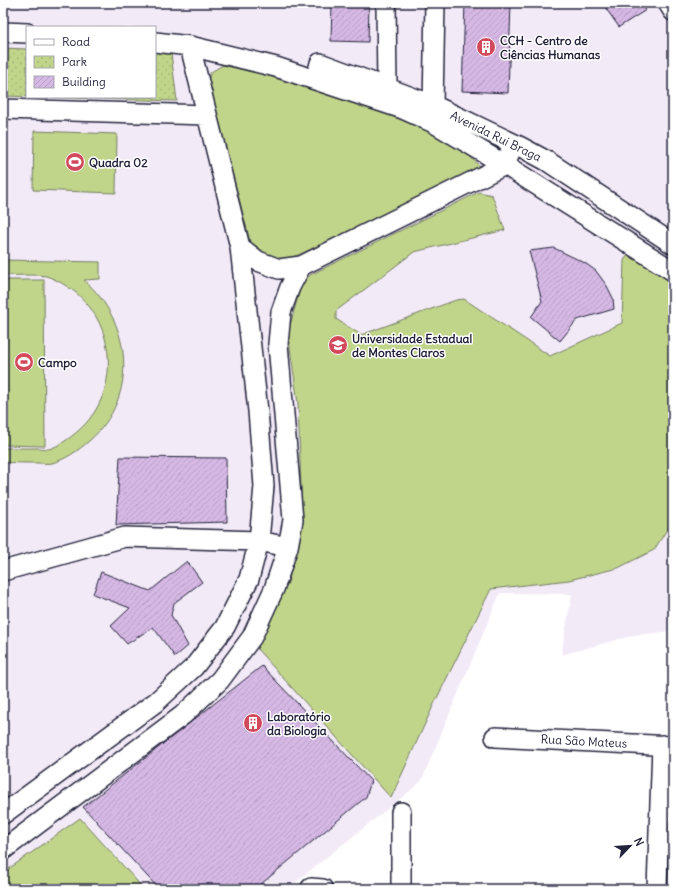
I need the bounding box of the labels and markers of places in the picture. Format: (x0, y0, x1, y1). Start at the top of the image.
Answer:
place label: CCH - Centro de Ciências Humanas (500, 33, 601, 62)
building icon: CCH - Centro de Ciências Humanas (475, 36, 497, 58)
sports icon: Quadra 02 (64, 151, 86, 173)
place label: Quadra 02 (89, 155, 148, 170)
place label: Universidade Estadual de Montes Claros (352, 331, 472, 360)
school or university icon: Universidade Estadual de Montes Claros (327, 334, 349, 356)
sports icon: Campo (13, 351, 35, 373)
place label: Campo (38, 355, 77, 371)
place label: Laboratório da Biologia (267, 709, 331, 739)
building icon: Laboratório da Biologia (242, 712, 264, 734)

